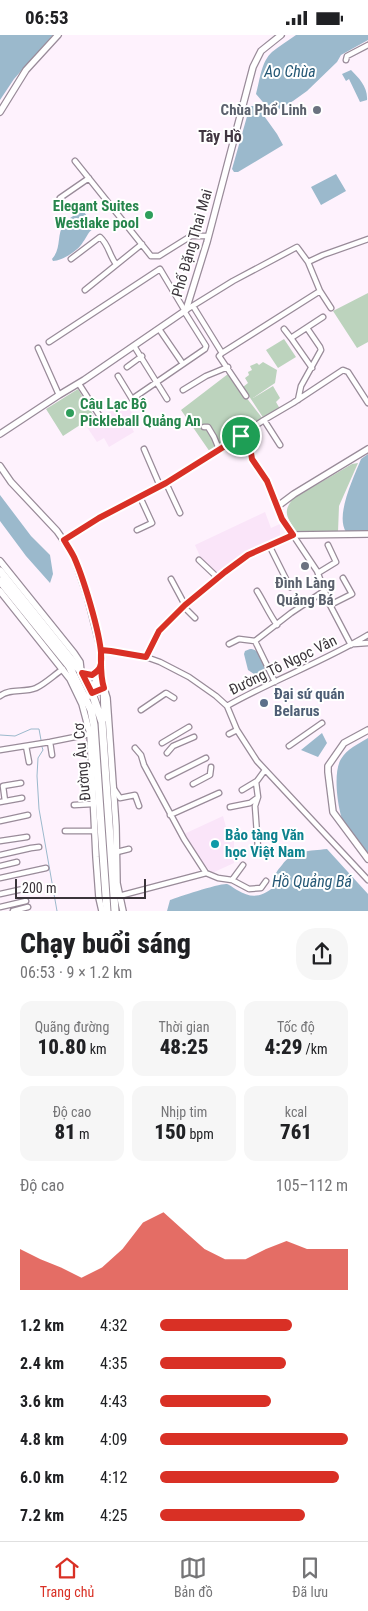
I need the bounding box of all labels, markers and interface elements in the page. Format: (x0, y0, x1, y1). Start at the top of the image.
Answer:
text: 06:53 (25, 6, 69, 29)
water label: Ao Chùa (263, 62, 316, 81)
place label: Chùa Phổ Linh (221, 101, 307, 119)
marker: Chùa Phổ Linh (311, 104, 323, 116)
district label: Tây Hồ (198, 127, 242, 146)
street label: Phố Đặng Thai Mai (168, 187, 216, 299)
place label: Elegant Suites Westlake pool (53, 197, 139, 232)
marker: Elegant Suites Westlake pool (143, 209, 155, 221)
place label: Câu Lạc Bộ Pickleball Quảng An (80, 395, 201, 430)
marker: Câu Lạc Bộ Pickleball Quảng An (64, 407, 76, 419)
pin (220, 415, 262, 457)
icon: arrive (227, 422, 255, 450)
marker: Đình Làng Quảng Bá (299, 560, 311, 572)
place label: Đình Làng Quảng Bá (275, 574, 335, 609)
street label: Đường Tô Ngọc Vân (226, 631, 340, 699)
place label: Đại sứ quán Belarus (274, 685, 345, 720)
marker: Đại sứ quán Belarus (258, 697, 270, 709)
street label: Đường Âu Cơ (70, 722, 94, 802)
place label: Bảo tàng Văn học Việt Nam (225, 826, 305, 861)
marker: Bảo tàng Văn học Việt Nam (209, 838, 221, 850)
water label: Hồ Quảng Bá (272, 872, 353, 891)
scale bar (15, 876, 146, 899)
text: 200 m (22, 880, 57, 896)
text: Chạy buổi sáng (20, 927, 191, 960)
button: share (296, 928, 348, 980)
text: 06:53 · 9 × 1.2 km (20, 963, 132, 982)
text: Quãng đường (35, 1019, 109, 1035)
text: Thời gian (158, 1019, 210, 1035)
text: Tốc độ (277, 1019, 315, 1035)
text: 10.80 (37, 1035, 86, 1059)
text: 48:25 (160, 1035, 208, 1059)
text: 4:29 (264, 1035, 302, 1059)
text: km (86, 1041, 107, 1057)
text: /km (302, 1041, 328, 1057)
text: Độ cao (53, 1104, 91, 1120)
text: Nhịp tim (161, 1104, 207, 1120)
text: kcal (285, 1104, 307, 1120)
text: 81 (54, 1120, 76, 1144)
text: 150 (154, 1120, 186, 1144)
text: 761 (280, 1120, 312, 1144)
text: m (76, 1126, 90, 1142)
text: bpm (186, 1126, 214, 1142)
text: Độ cao (20, 1176, 64, 1195)
text: 105–112 m (276, 1176, 348, 1195)
text: 1.2 km (20, 1316, 64, 1335)
text: 4:32 (100, 1316, 127, 1335)
text: 2.4 km (20, 1354, 64, 1373)
text: 4:35 (100, 1354, 127, 1373)
text: 3.6 km (20, 1392, 64, 1411)
text: 4:43 (100, 1392, 127, 1411)
text: 4.8 km (20, 1430, 64, 1449)
text: 4:09 (100, 1430, 127, 1449)
text: 6.0 km (20, 1468, 64, 1487)
text: 4:12 (100, 1468, 127, 1487)
text: 7.2 km (20, 1506, 64, 1525)
text: 4:25 (100, 1506, 127, 1525)
tab: Trang chủ (40, 1554, 94, 1600)
tab: Bản đồ (174, 1554, 213, 1600)
tab: Đã lưu (292, 1554, 328, 1600)

